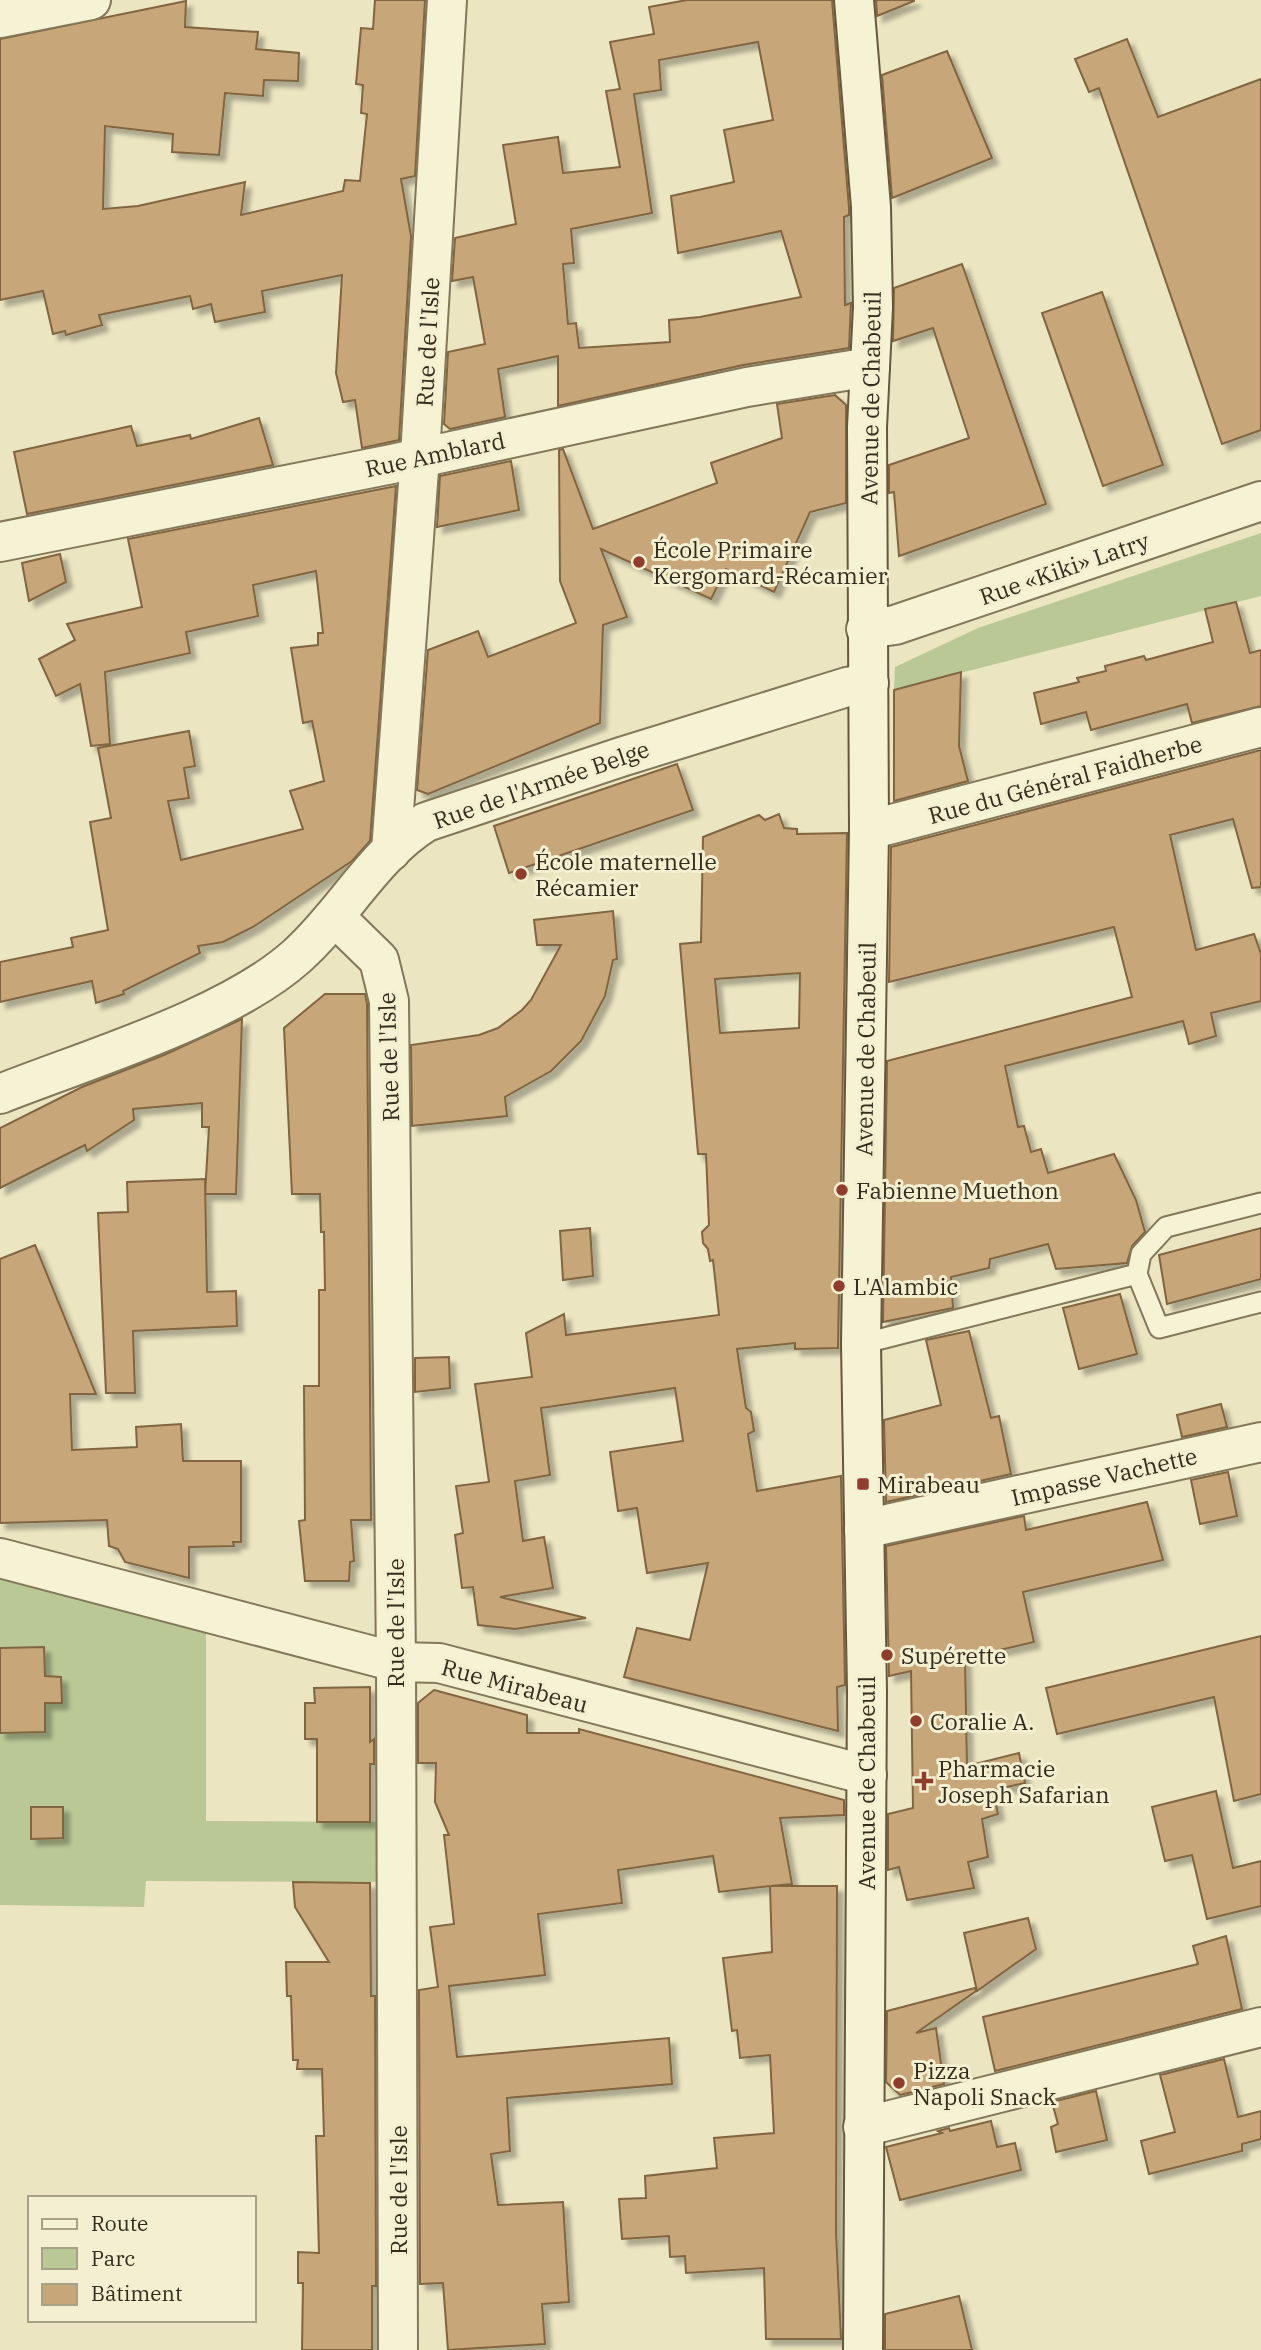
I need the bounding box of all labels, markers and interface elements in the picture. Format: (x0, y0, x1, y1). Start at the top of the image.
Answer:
street label: Rue de l'Isle (409, 276, 445, 408)
street label: Avenue de Chabeuil (853, 291, 887, 505)
street label: Rue Amblard (362, 425, 508, 483)
street label: Rue «Kiki» Latry (975, 525, 1153, 611)
place label: École Primaire Kergomard-Récamier (653, 534, 888, 590)
marker: École Primaire Kergomard-Récamier (631, 554, 647, 570)
street label: Rue du Général Faidherbe (925, 728, 1205, 830)
street label: Rue de l'Armée Belge (429, 733, 653, 835)
place label: École maternelle Récamier (535, 846, 717, 902)
marker: École maternelle Récamier (513, 866, 529, 882)
street label: Avenue de Chabeuil (848, 942, 882, 1156)
street label: Rue de l'Isle (371, 992, 405, 1122)
place label: Fabienne Muethon (856, 1175, 1059, 1205)
marker: Fabienne Muethon (834, 1182, 850, 1198)
place label: L'Alambic (853, 1271, 958, 1301)
marker: L'Alambic (831, 1278, 847, 1294)
street label: Impasse Vachette (1008, 1440, 1200, 1512)
place label: Mirabeau (877, 1469, 980, 1499)
marker: Mirabeau (855, 1476, 871, 1492)
street label: Rue de l'Isle (380, 1558, 410, 1688)
place label: Supérette (901, 1640, 1006, 1670)
marker: Supérette (879, 1647, 895, 1663)
street label: Rue Mirabeau (439, 1651, 591, 1719)
street label: Avenue de Chabeuil (851, 1676, 881, 1890)
place label: Coralie A. (930, 1706, 1035, 1736)
marker: Coralie A. (908, 1713, 924, 1729)
place label: Pharmacie Joseph Safarian (938, 1753, 1110, 1809)
marker: Pharmacie Joseph Safarian (916, 1773, 932, 1789)
place label: Pizza Napoli Snack (913, 2055, 1057, 2111)
marker: Pizza Napoli Snack (891, 2075, 907, 2091)
street label: Rue de l'Isle (383, 2125, 413, 2255)
legend (28, 2196, 256, 2322)
text: Route (91, 2209, 148, 2237)
text: Parc (91, 2244, 135, 2272)
text: Bâtiment (91, 2279, 182, 2307)

